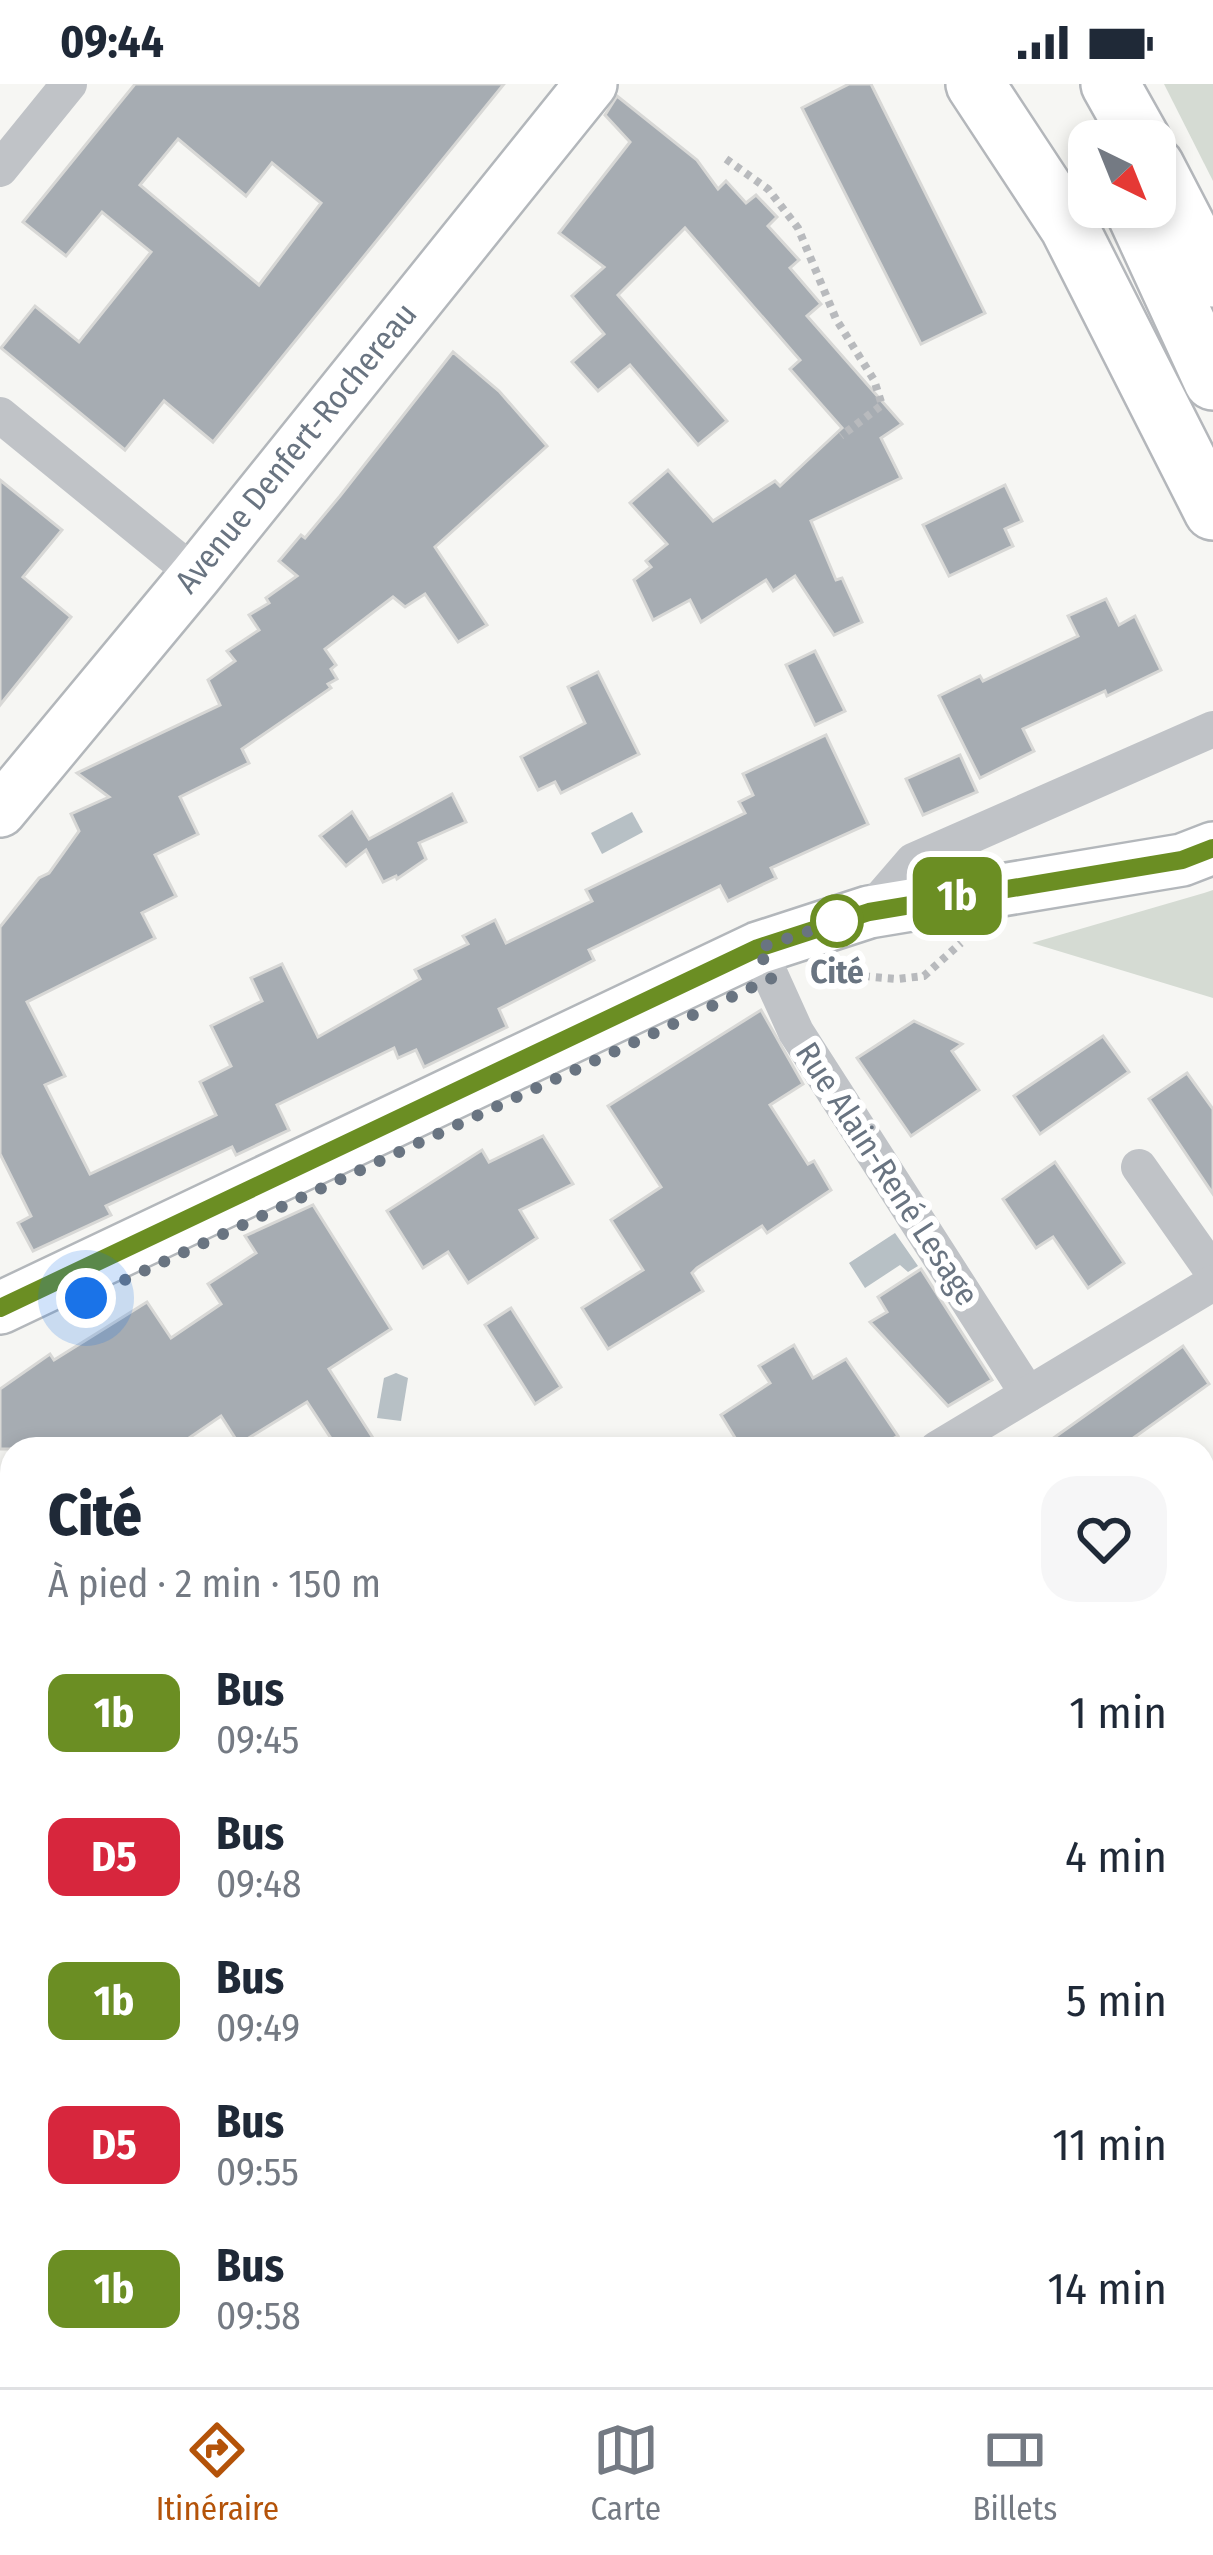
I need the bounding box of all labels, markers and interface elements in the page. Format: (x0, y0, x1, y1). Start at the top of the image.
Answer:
text: 09:44 (60, 15, 164, 69)
north arrow (1068, 120, 1176, 228)
map controls (1068, 120, 1176, 228)
street label: Avenue Denfert-Rochereau (167, 295, 425, 601)
line badge: 1b (903, 857, 1011, 935)
text: 1b (937, 871, 977, 921)
marker: Cité (812, 896, 862, 946)
place label: Cité (810, 952, 864, 992)
street label: Rue Alain-René Lesage (787, 1035, 987, 1313)
your location (56, 1268, 116, 1328)
button: heart (1041, 1476, 1167, 1602)
text: Cité (48, 1482, 142, 1550)
text: À pied · 2 min · 150 m (48, 1561, 381, 1607)
text: Bus (216, 1663, 284, 1717)
text: 1 min (1069, 1686, 1167, 1740)
text: 1b (94, 1688, 134, 1738)
text: 09:45 (216, 1717, 299, 1763)
text: Bus (216, 1807, 284, 1861)
text: 4 min (1065, 1830, 1167, 1884)
text: D5 (91, 1832, 137, 1882)
text: 09:48 (216, 1861, 301, 1907)
text: Bus (216, 1951, 284, 2005)
text: 5 min (1066, 1974, 1167, 2028)
text: 1b (94, 1976, 134, 2026)
text: 09:49 (216, 2005, 300, 2051)
text: Bus (216, 2095, 284, 2149)
text: 11 min (1052, 2118, 1167, 2172)
text: D5 (91, 2120, 137, 2170)
text: 09:55 (216, 2149, 299, 2195)
text: Bus (216, 2239, 284, 2293)
text: 14 min (1047, 2262, 1167, 2316)
text: 1b (94, 2264, 134, 2314)
text: 09:58 (216, 2293, 301, 2339)
tab: Itinéraire (156, 2417, 279, 2529)
tab: Carte (590, 2417, 661, 2529)
tab: Billets (973, 2417, 1057, 2529)

